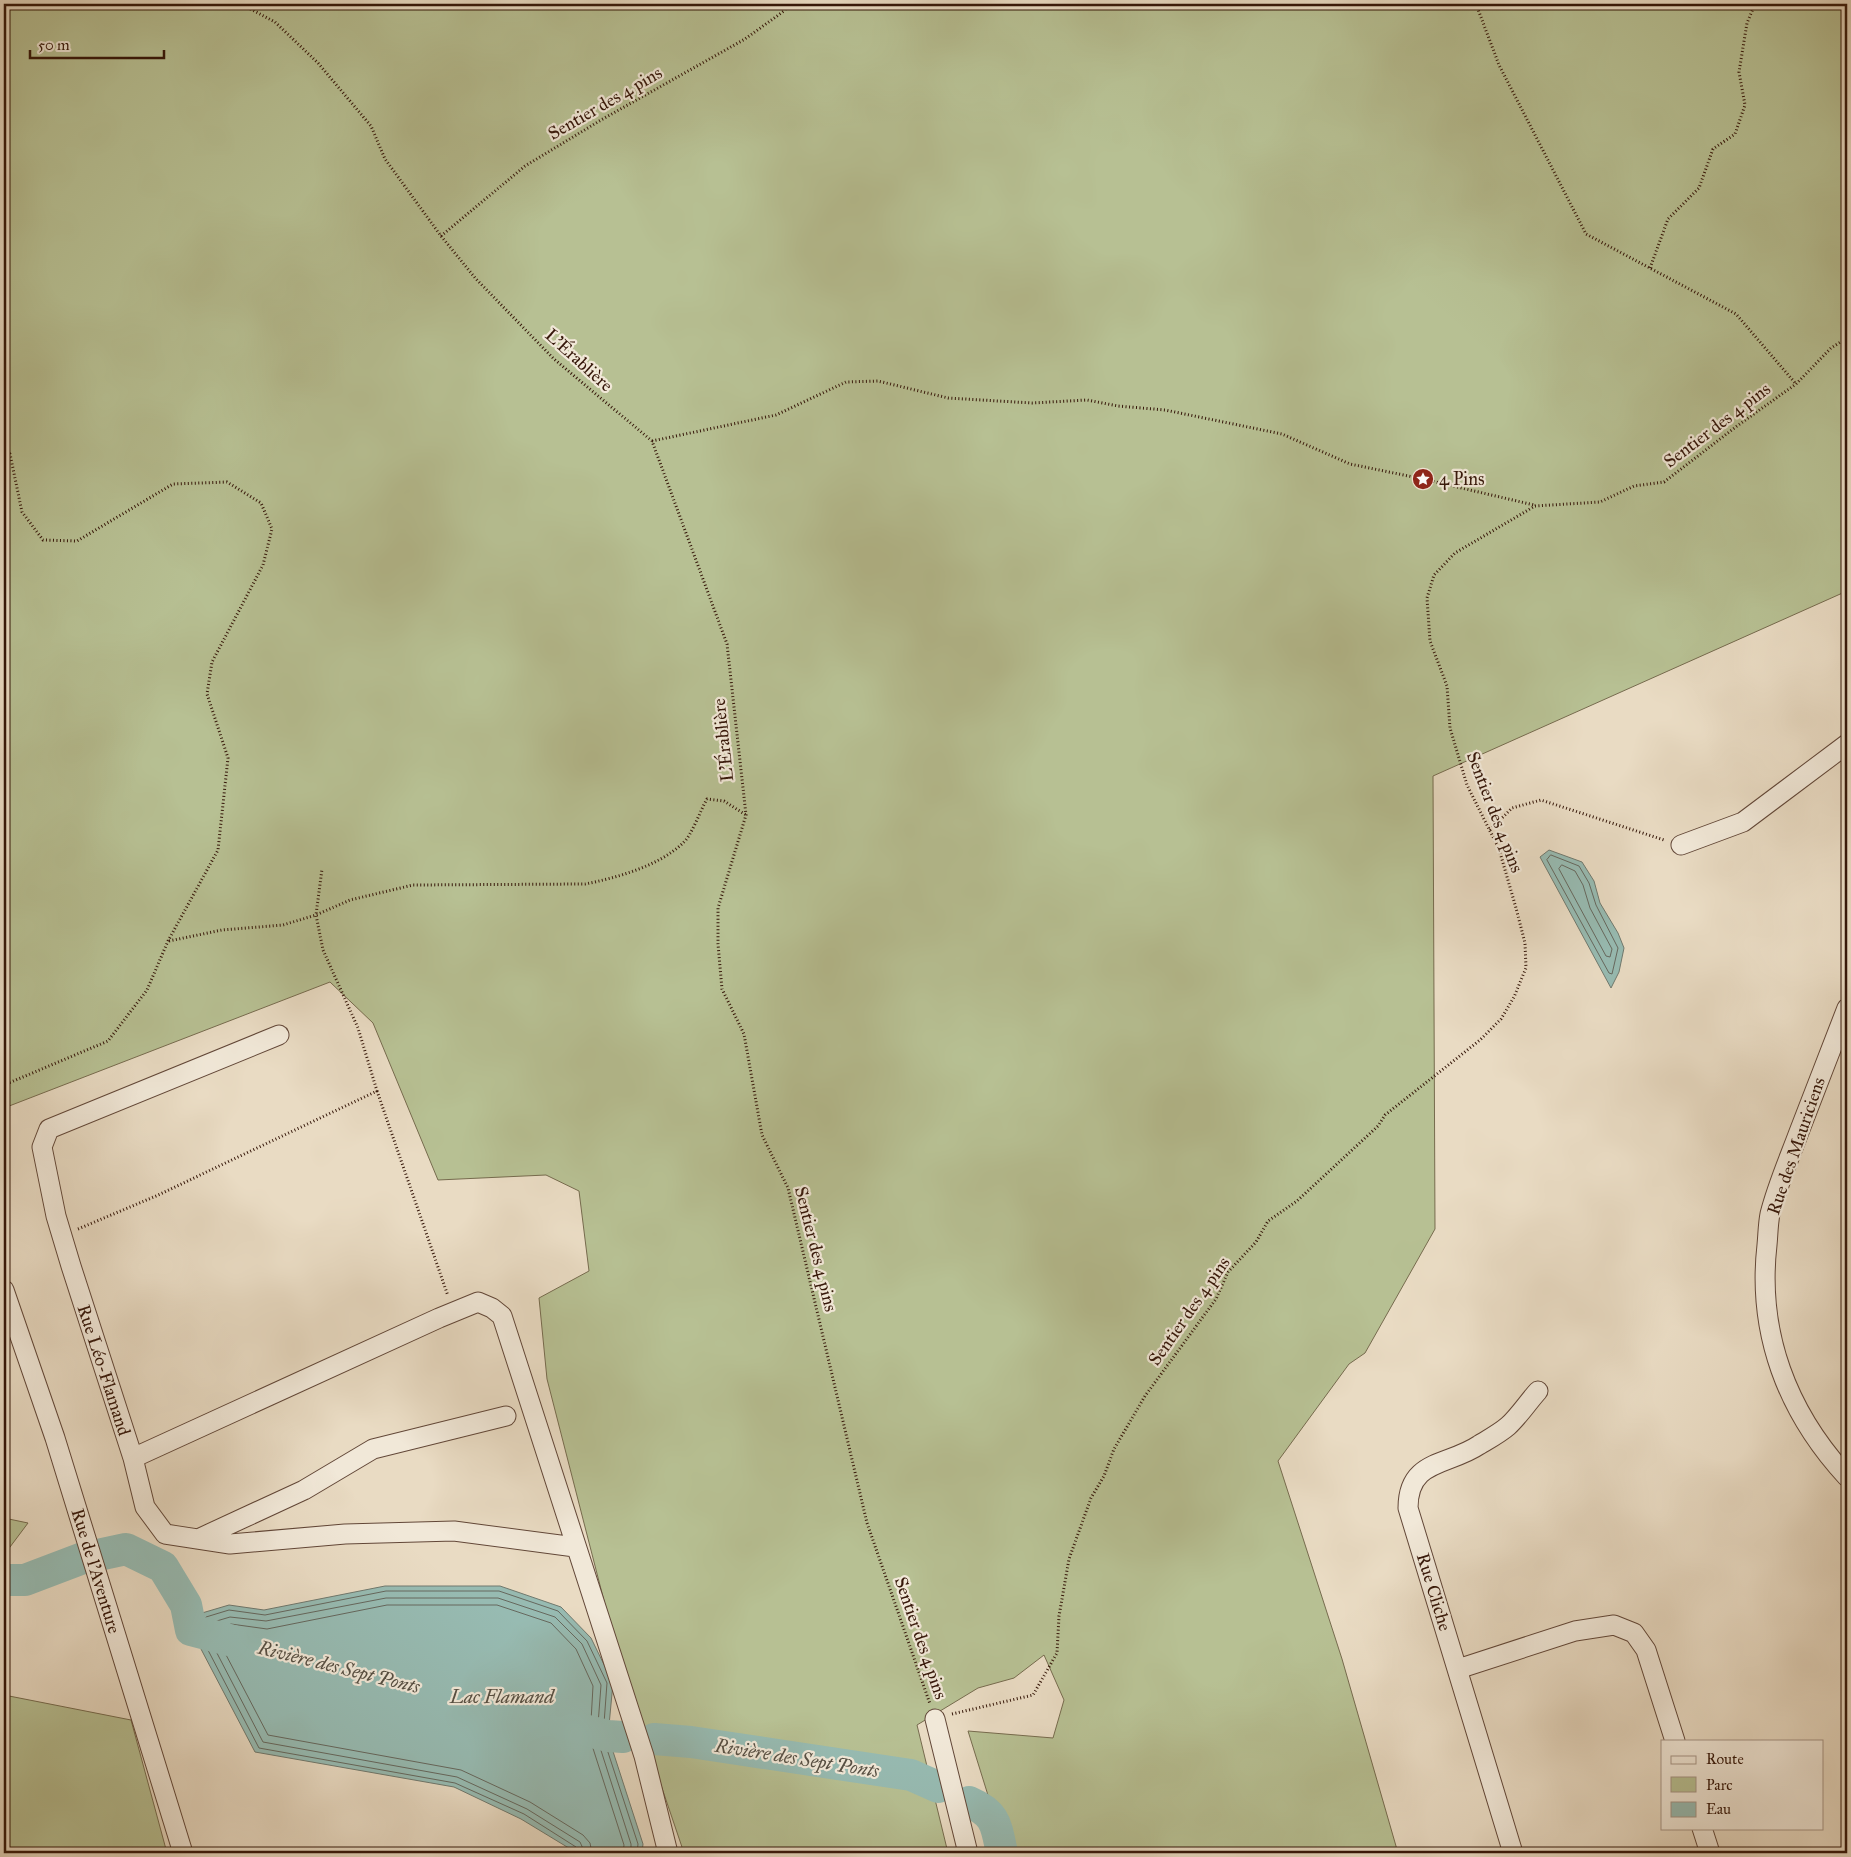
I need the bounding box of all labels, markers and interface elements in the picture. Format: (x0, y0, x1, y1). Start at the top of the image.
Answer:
scale bar (30, 28, 164, 60)
text: 50 m (38, 36, 70, 54)
street label: Sentier des 4 pins (544, 61, 666, 145)
street label: L'Érablière (541, 322, 619, 396)
street label: Sentier des 4 pins (1659, 378, 1775, 472)
place icon: 4 Pins (1411, 467, 1435, 491)
place label: 4 Pins (1439, 468, 1484, 490)
street label: L'Érablière (706, 697, 738, 783)
street label: Sentier des 4 pins (1462, 748, 1528, 876)
street label: Rue des Mauriciens (1762, 1074, 1830, 1218)
street label: Sentier des 4 pins (790, 1184, 842, 1314)
street label: Sentier des 4 pins (1143, 1252, 1235, 1370)
street label: Rue Léo-Flamand (72, 1302, 136, 1438)
street label: Rue de l'Aventure (67, 1506, 125, 1636)
street label: Rue Cliche (1412, 1550, 1456, 1634)
street label: Sentier des 4 pins (890, 1574, 952, 1702)
water label: Rivière des Sept Ponts (255, 1636, 423, 1699)
water label: Lac Flamand (449, 1685, 555, 1708)
water label: Rivière des Sept Ponts (712, 1734, 881, 1783)
legend (1661, 1740, 1824, 1830)
text: Route (1706, 1750, 1744, 1768)
text: Parc (1706, 1776, 1733, 1794)
text: Eau (1706, 1800, 1731, 1818)

